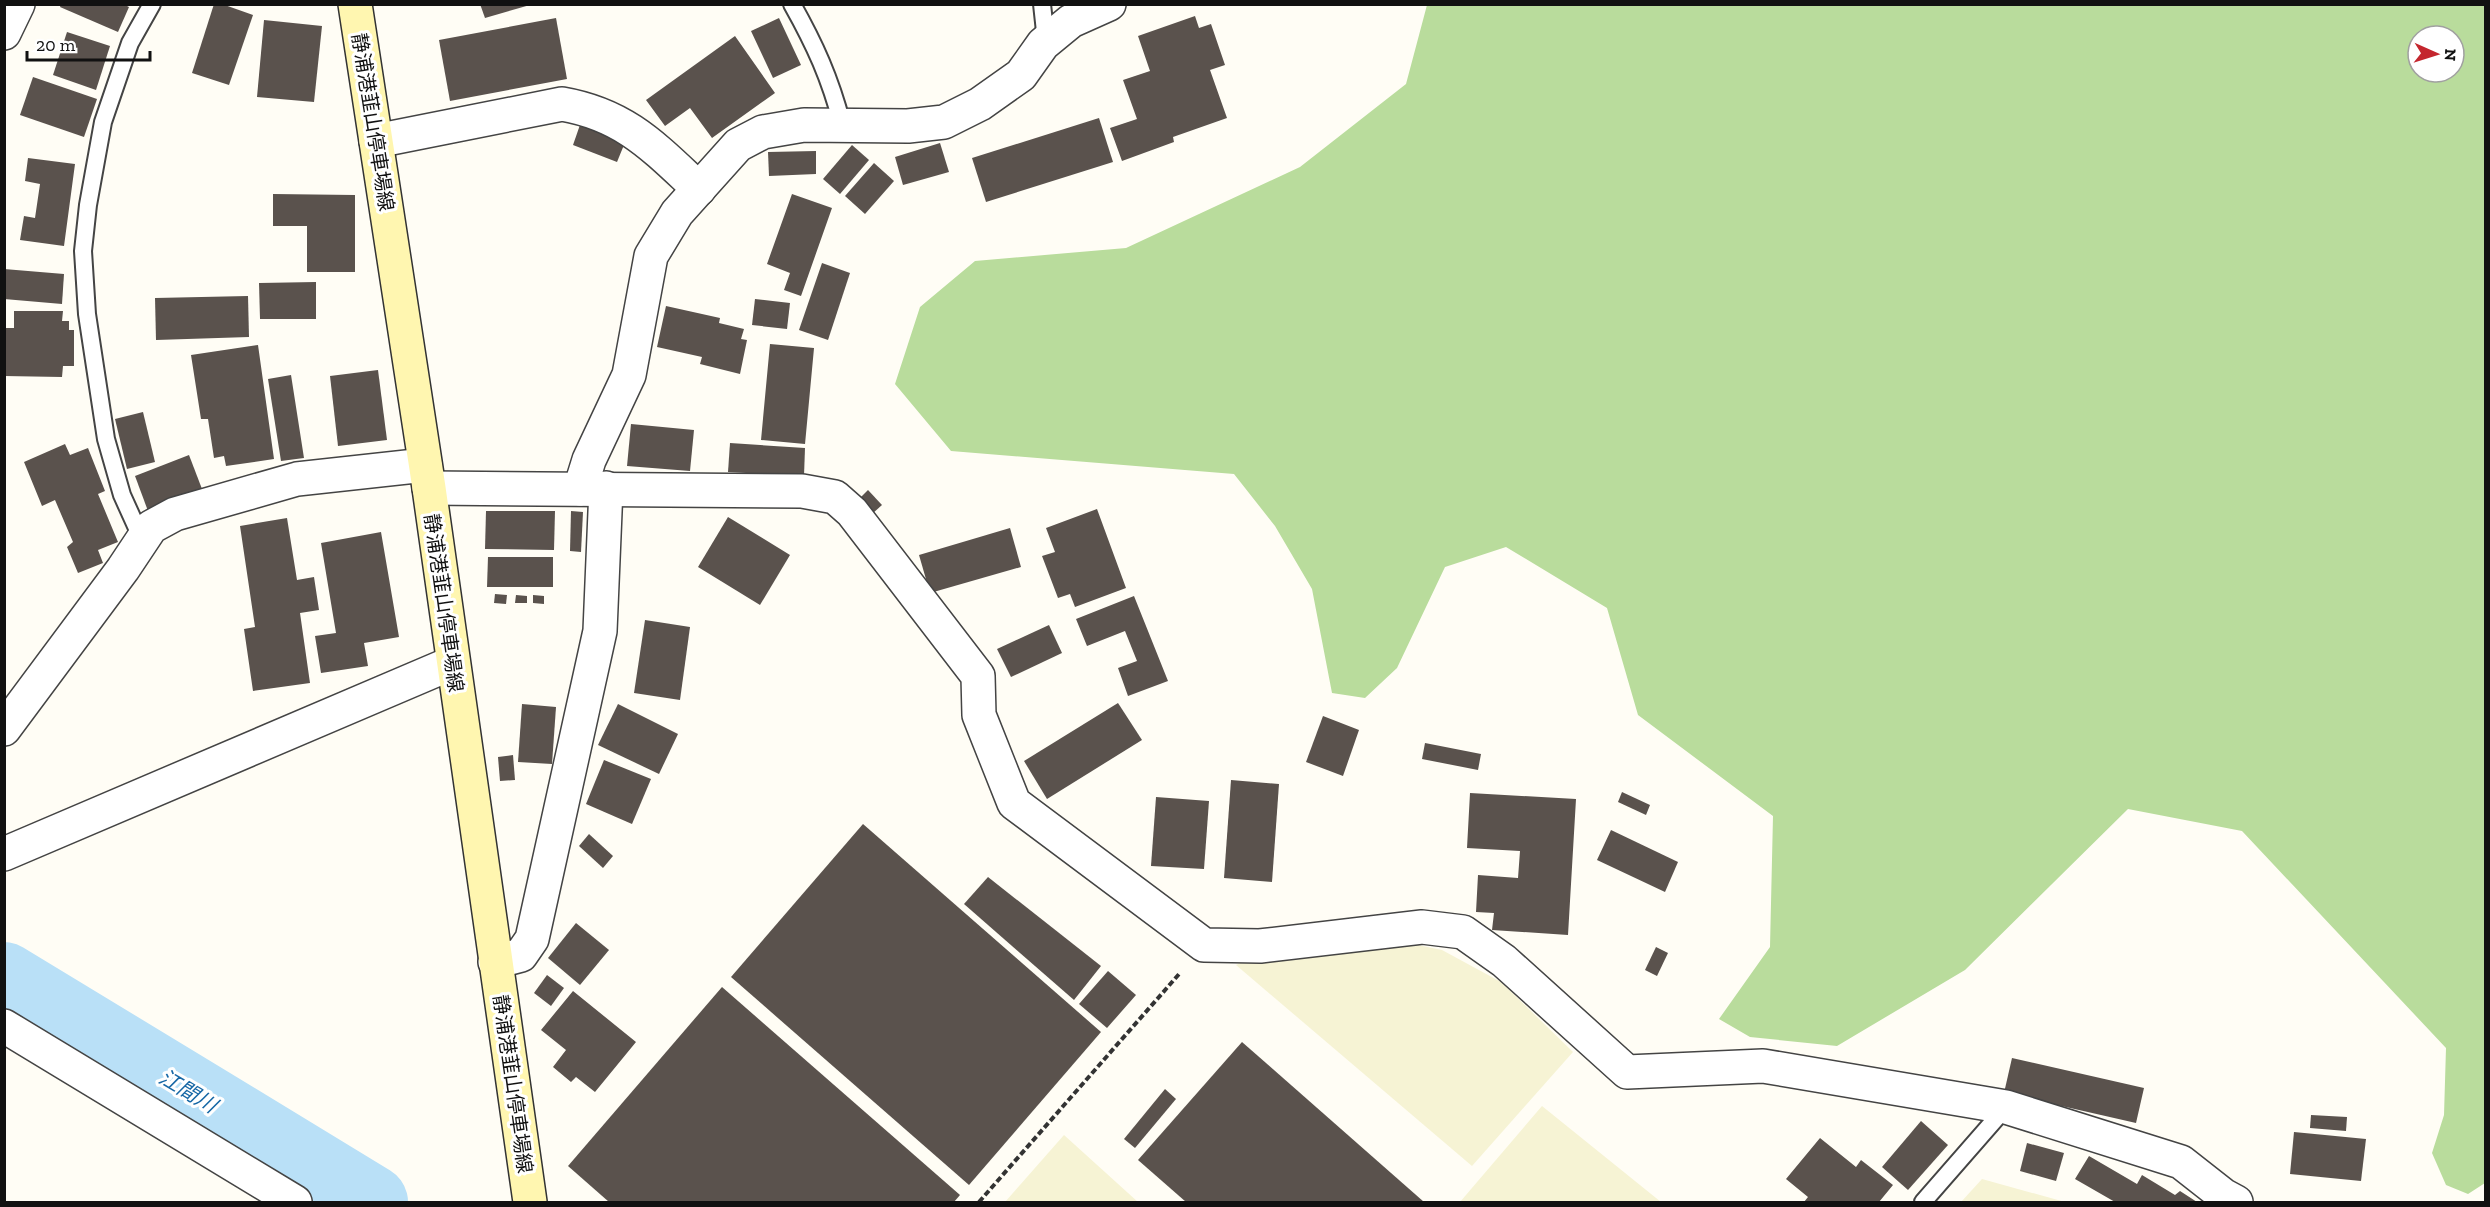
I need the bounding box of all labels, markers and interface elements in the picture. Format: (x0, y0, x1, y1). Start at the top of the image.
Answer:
scale bar (27, 24, 150, 62)
north arrow (2406, 24, 2466, 84)
street label: 静浦港韮山停車場線 (347, 31, 399, 213)
text: 20 m (36, 34, 76, 56)
text: N (2441, 48, 2460, 61)
street label: 静浦港韮山停車場線 (420, 512, 468, 694)
street label: 静浦港韮山停車場線 (489, 993, 537, 1175)
water label: 江間川 (155, 1064, 223, 1119)

